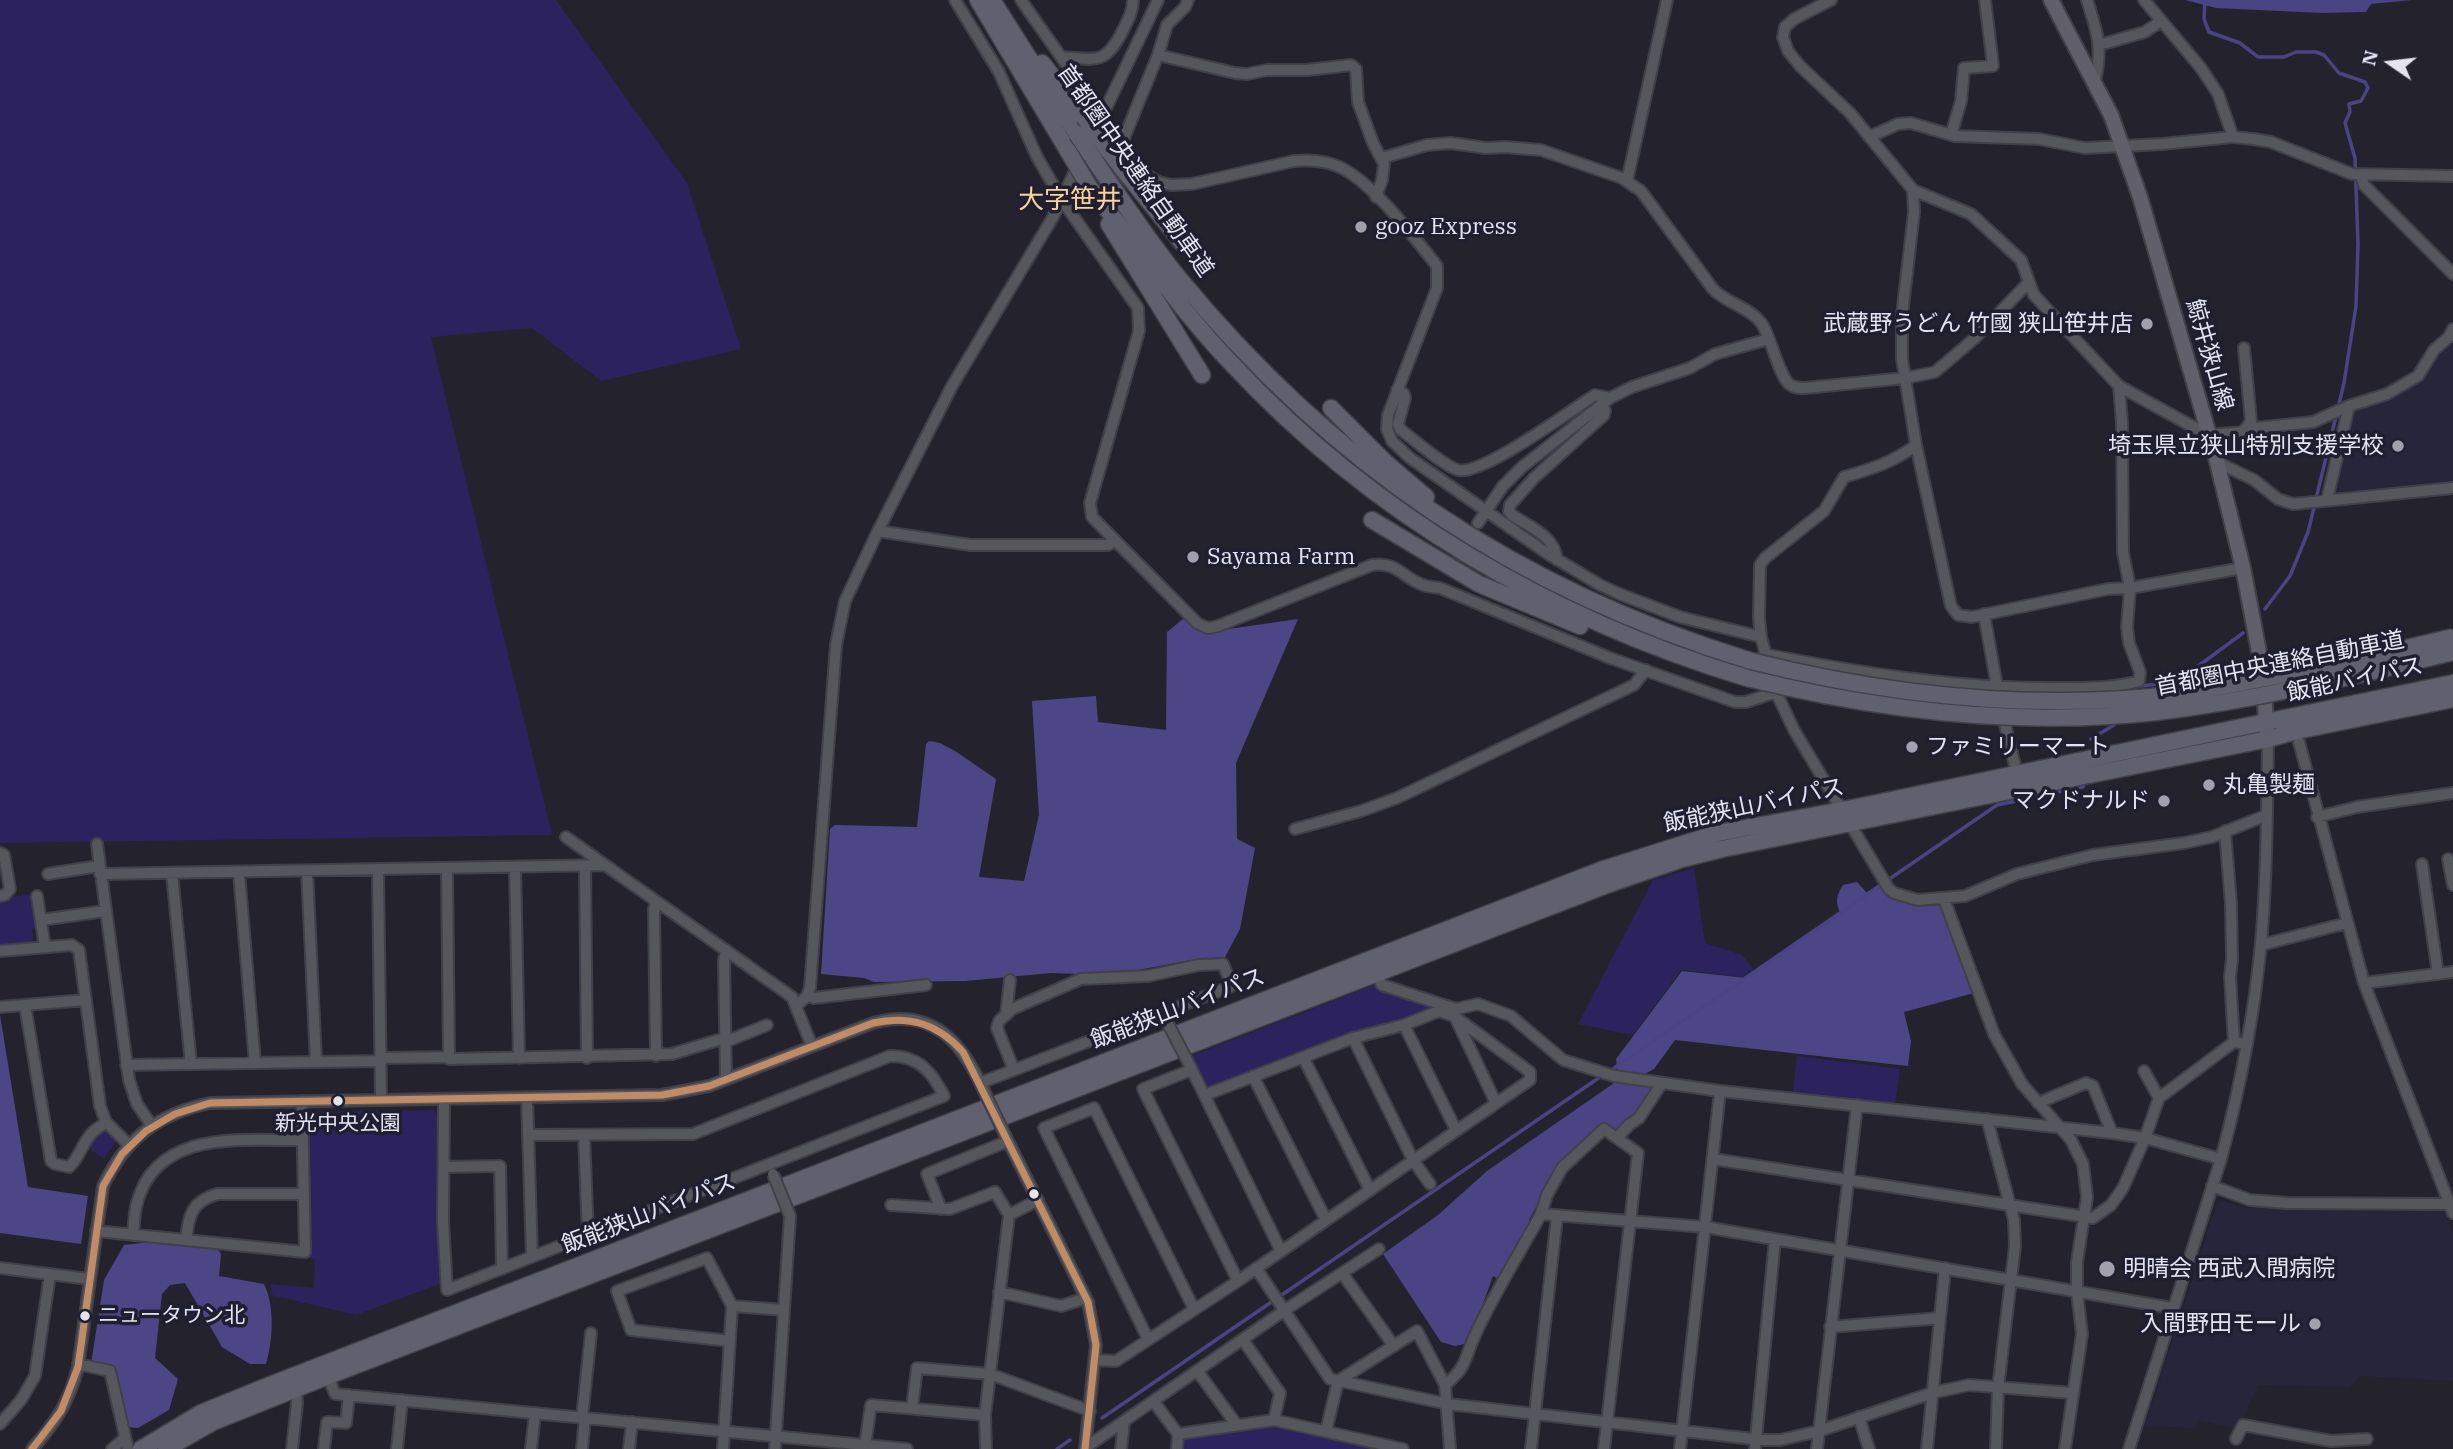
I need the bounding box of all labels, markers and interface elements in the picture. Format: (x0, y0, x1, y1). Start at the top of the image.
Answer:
north arrow (2355, 28, 2425, 98)
text: N (2356, 48, 2383, 68)
street label: 首都圏中央連絡自動車道 (1051, 59, 1219, 283)
district label: 大字笹井 (1018, 184, 1122, 216)
place label: gooz Express (1375, 213, 1517, 241)
marker: gooz Express (1353, 219, 1369, 235)
street label: 鯨井狭山線 (2180, 296, 2238, 414)
place label: 武蔵野うどん 竹國 狭山笹井店 (1823, 310, 2133, 338)
marker: 武蔵野うどん 竹國 狭山笹井店 (2139, 316, 2155, 332)
place label: 埼玉県立狭山特別支援学校 (2108, 432, 2384, 460)
marker: 埼玉県立狭山特別支援学校 (2390, 438, 2406, 454)
place label: Sayama Farm (1207, 543, 1355, 571)
marker: Sayama Farm (1185, 549, 1201, 565)
street label: 首都圏中央連絡自動車道 (2153, 626, 2407, 702)
street label: 飯能バイパス (2285, 652, 2425, 708)
place label: ファミリーマート (1926, 733, 2110, 761)
marker: ファミリーマート (1904, 739, 1920, 755)
place label: 丸亀製麺 (2223, 771, 2315, 799)
street label: 飯能狭山バイパス (1661, 773, 1847, 839)
marker: 丸亀製麺 (2201, 777, 2217, 793)
place label: マクドナルド (2012, 787, 2150, 815)
marker: マクドナルド (2156, 793, 2172, 809)
street label: 飯能狭山バイパス (1087, 963, 1269, 1055)
marker: 新光中央公園 (331, 1094, 345, 1108)
place label: 新光中央公園 (275, 1111, 401, 1137)
street label: 飯能狭山バイパス (558, 1168, 740, 1260)
unlabelled marker (1027, 1187, 1041, 1201)
place label: 明晴会 西武入間病院 (2123, 1255, 2335, 1283)
marker: 明晴会 西武入間病院 (2097, 1259, 2117, 1279)
place label: ニュータウン北 (98, 1303, 245, 1329)
marker: ニュータウン北 (78, 1309, 92, 1323)
place label: 入間野田モール (2140, 1310, 2301, 1338)
marker: 入間野田モール (2307, 1316, 2323, 1332)

